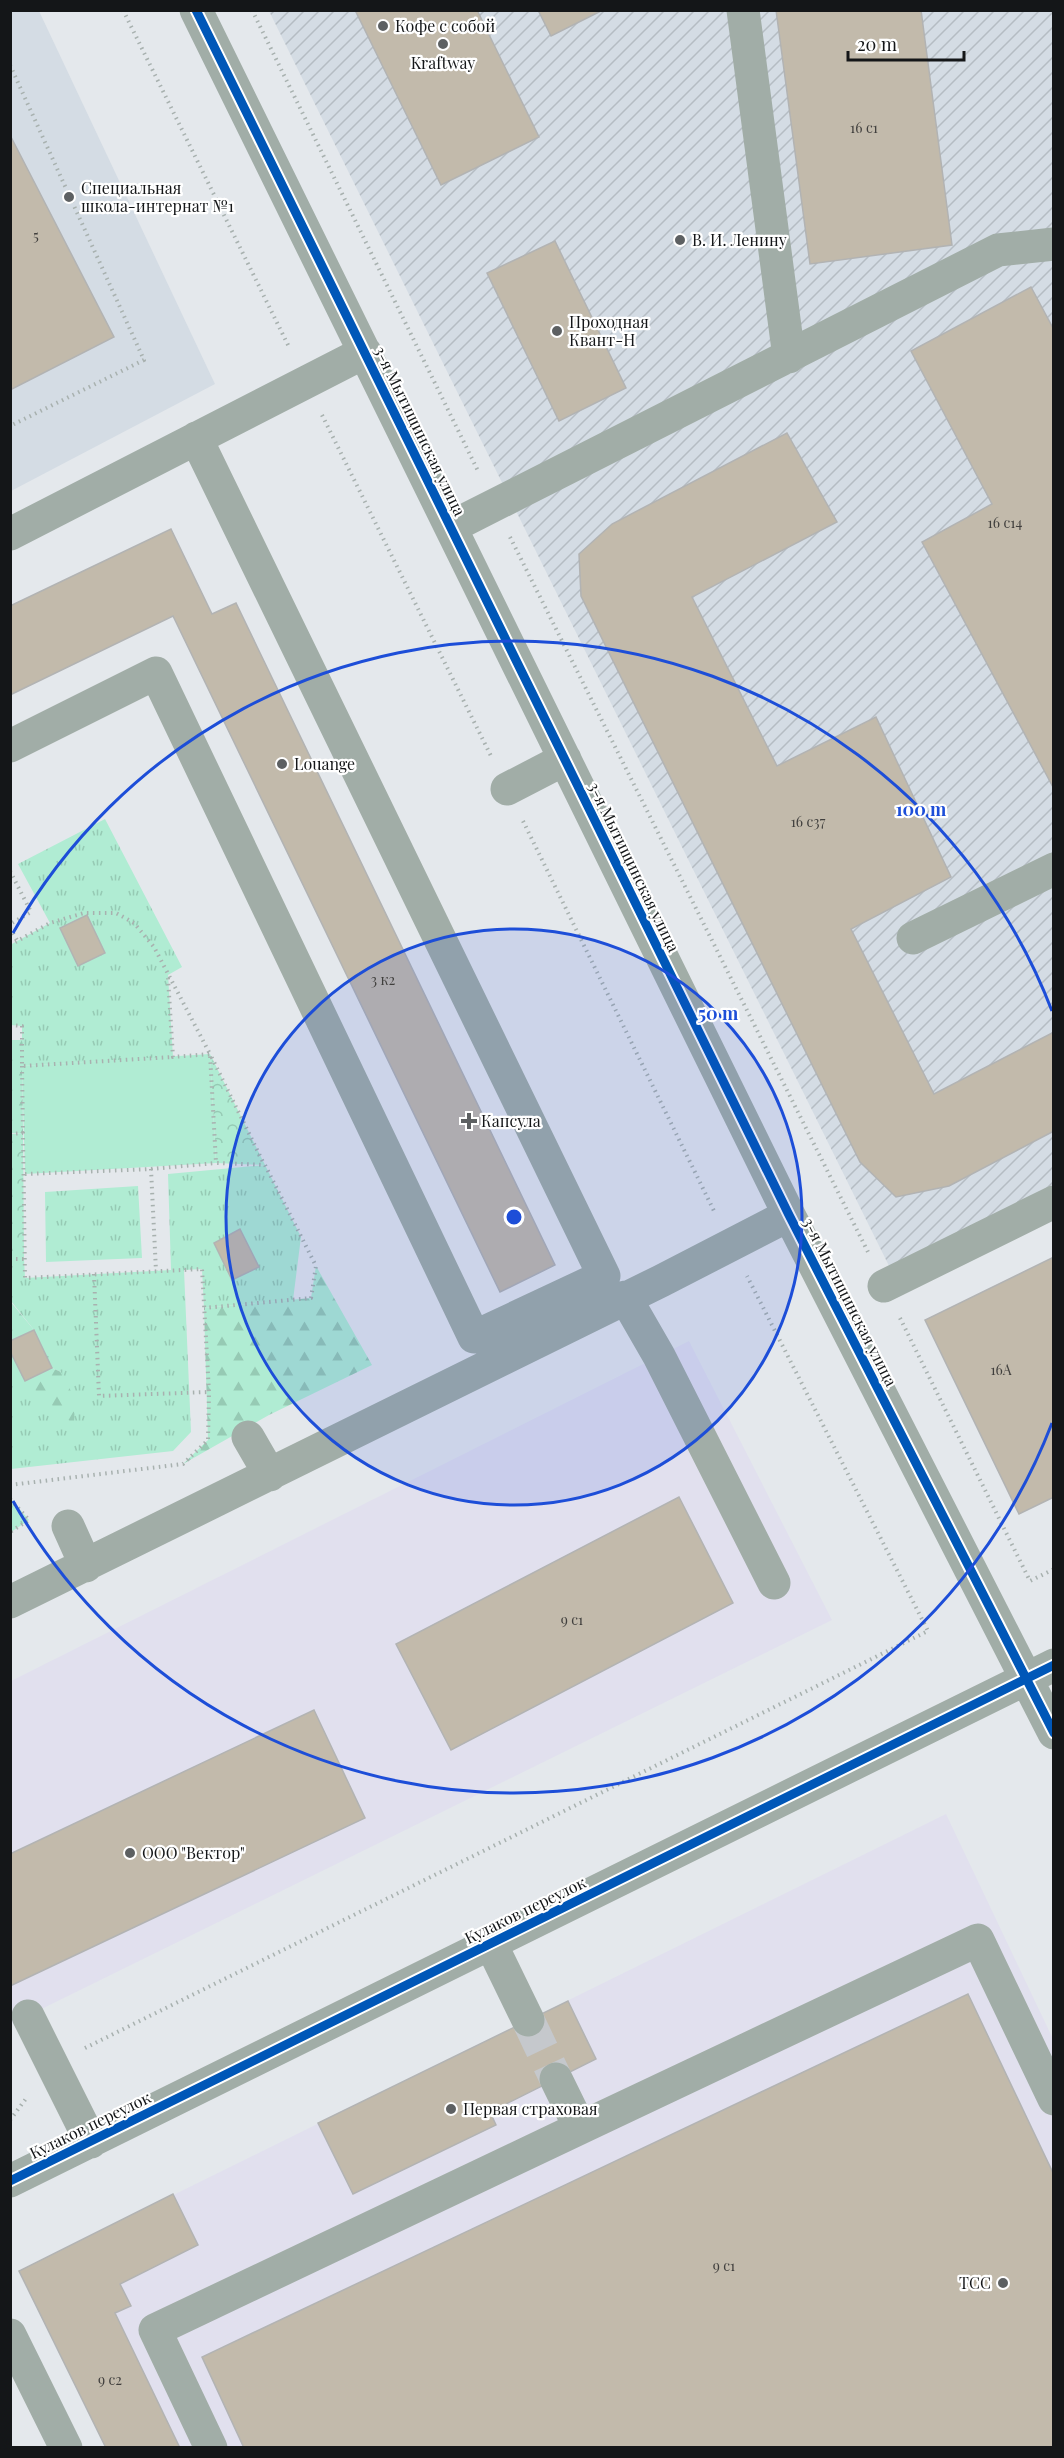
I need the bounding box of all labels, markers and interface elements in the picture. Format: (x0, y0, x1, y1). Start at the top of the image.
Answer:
place label: Кофе с собой (395, 15, 495, 36)
marker: Кофе с собой (376, 19, 390, 33)
scale bar (848, 24, 964, 62)
text: 20 m (857, 32, 897, 56)
marker: Kraftway (436, 37, 450, 51)
place label: Kraftway (411, 52, 475, 73)
house number: 16 с1 (850, 118, 878, 137)
place label: Специальная школа-интернат №1 (81, 177, 234, 216)
marker: Специальная школа-интернат №1 (62, 190, 76, 204)
house number: 5 (33, 226, 39, 245)
place label: В. И. Ленину (692, 229, 787, 250)
marker: В. И. Ленину (673, 233, 687, 247)
place label: Проходная Квант-Н (569, 311, 649, 350)
marker: Проходная Квант-Н (550, 324, 564, 338)
street label: 3-я Мытищинская улица (370, 342, 471, 519)
house number: 16 с14 (988, 513, 1022, 532)
place label: Louange (294, 753, 355, 774)
marker: Louange (275, 757, 289, 771)
street label: 3-я Мытищинская улица (584, 778, 685, 955)
text: 100 m (896, 797, 947, 821)
house number: 16 с37 (791, 812, 826, 831)
house number: 3 к2 (371, 970, 396, 989)
text: 50 m (698, 1001, 739, 1025)
place label: Капсула (481, 1110, 541, 1131)
marker: Капсула (462, 1114, 476, 1128)
centre of rings (504, 1207, 524, 1227)
street label: 3-я Мытищинская улица (799, 1214, 902, 1390)
house number: 16А (990, 1360, 1012, 1379)
house number: 9 с1 (561, 1610, 583, 1629)
place label: ООО "Вектор" (142, 1842, 245, 1863)
marker: ООО "Вектор" (123, 1846, 137, 1860)
street label: Кулаков переулок (461, 1871, 589, 1948)
street label: Кулаков переулок (26, 2086, 154, 2163)
place label: Первая страховая (463, 2098, 598, 2119)
marker: Первая страховая (444, 2102, 458, 2116)
house number: 9 с1 (713, 2256, 735, 2275)
place label: TCC (959, 2272, 991, 2293)
marker: TCC (996, 2276, 1010, 2290)
house number: 9 с2 (98, 2370, 122, 2389)

